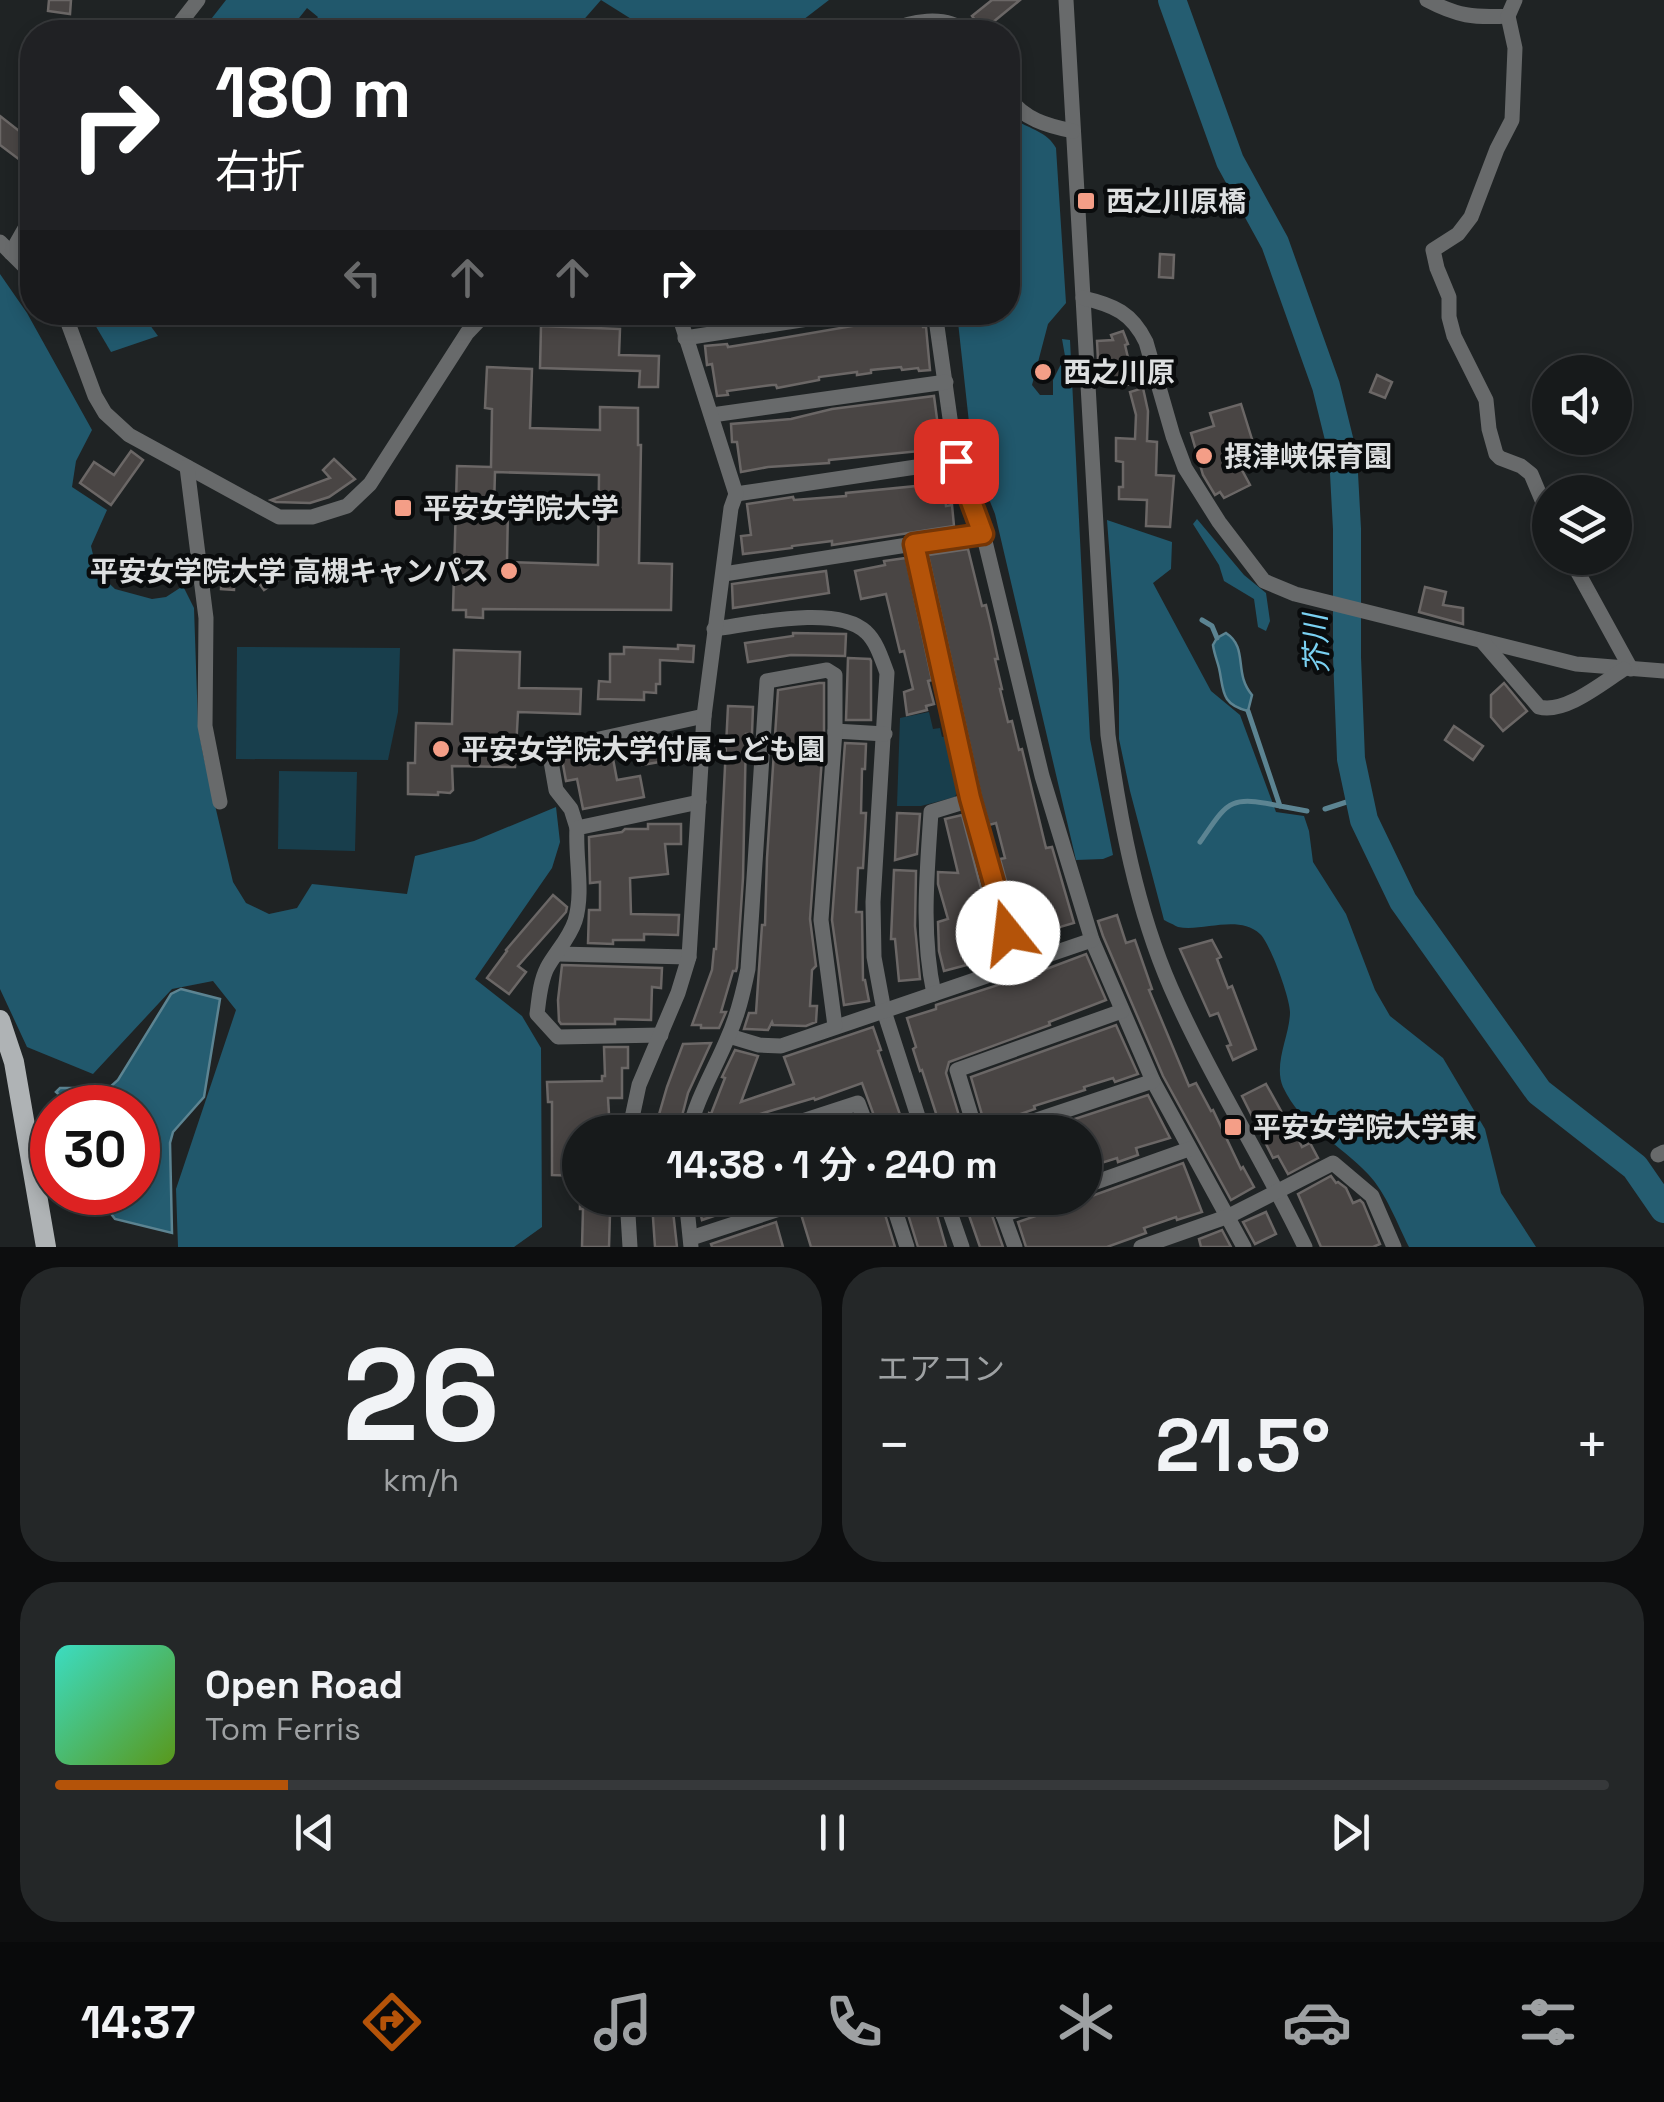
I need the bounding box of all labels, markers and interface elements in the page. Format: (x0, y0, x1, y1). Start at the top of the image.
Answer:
text: 180 m (215, 48, 412, 137)
icon: right (50, 60, 180, 190)
text: 右折 (215, 143, 305, 200)
place label: 西之川原橋 (1106, 183, 1246, 219)
marker: 西之川原橋 (1075, 190, 1097, 212)
icon: left (335, 250, 390, 305)
icon: ahead (440, 250, 495, 305)
icon: ahead (545, 250, 600, 305)
icon: right (650, 250, 705, 305)
place label: 西之川原 (1063, 354, 1175, 390)
map controls (1532, 355, 1632, 575)
button: sound (1532, 355, 1632, 455)
marker: 西之川原 (1032, 361, 1054, 383)
pin (914, 419, 999, 504)
icon: arrive (929, 434, 984, 489)
place label: 摂津峡保育園 (1224, 438, 1392, 474)
marker: 摂津峡保育園 (1193, 445, 1215, 467)
button: layers (1532, 475, 1632, 575)
place label: 平安女学院大学 (423, 490, 619, 526)
marker: 平安女学院大学 (392, 497, 414, 519)
place label: 平安女学院大学 高槻キャンパス (90, 553, 489, 589)
marker: 平安女学院大学 高槻キャンパス (498, 560, 520, 582)
water label: 芥川 (1295, 610, 1337, 675)
place label: 平安女学院大学付属こども園 (461, 731, 825, 767)
marker: 平安女学院大学付属こども園 (430, 738, 452, 760)
position arrow (956, 881, 1060, 985)
speed limit sign: 30 (30, 1085, 160, 1215)
place label: 平安女学院大学東 (1253, 1109, 1477, 1145)
marker: 平安女学院大学東 (1222, 1116, 1244, 1138)
text: 14:38 · 1 分 · 240 m (666, 1141, 998, 1189)
text: 26 (342, 1312, 500, 1478)
text: エアコン (877, 1349, 1005, 1389)
text: 21.5° (1155, 1397, 1331, 1493)
text: − (877, 1410, 911, 1480)
text: + (1575, 1410, 1609, 1480)
text: km/h (383, 1460, 459, 1500)
text: Open Road (205, 1661, 403, 1709)
text: Tom Ferris (205, 1709, 361, 1749)
icon: previous (287, 1805, 342, 1860)
icon: pause (805, 1805, 860, 1860)
icon: next (1323, 1805, 1378, 1860)
icon: directions (357, 1987, 427, 2057)
icon: music (588, 1987, 658, 2057)
icon: phone (819, 1987, 889, 2057)
icon: climate (1051, 1987, 1121, 2057)
icon: car (1282, 1987, 1352, 2057)
icon: filters (1513, 1987, 1583, 2057)
text: 14:37 (81, 1994, 195, 2051)

